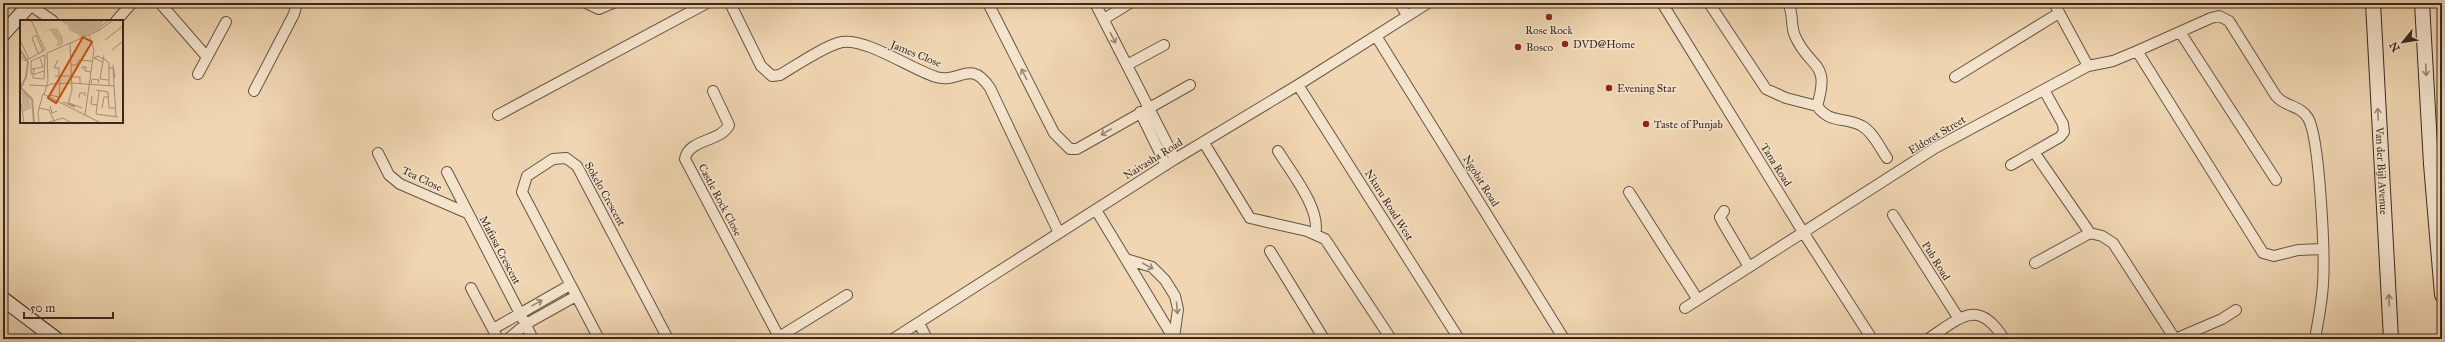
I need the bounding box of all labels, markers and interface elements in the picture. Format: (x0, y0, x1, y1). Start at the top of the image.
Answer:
marker: Rose Rock (1544, 12, 1554, 22)
inset map (20, 20, 123, 123)
north arrow (2383, 22, 2423, 62)
place label: Rose Rock (1525, 24, 1574, 37)
one-way arrow (1110, 31, 1118, 43)
street label: James Close (887, 38, 944, 71)
place label: DVD@Home (1573, 38, 1635, 51)
marker: DVD@Home (1560, 39, 1570, 49)
text: N (2386, 39, 2403, 54)
place label: Bosco (1526, 41, 1554, 54)
marker: Bosco (1513, 42, 1523, 52)
one-way arrow (2422, 63, 2429, 76)
one-way arrow (1020, 68, 1027, 80)
place label: Evening Star (1617, 82, 1677, 95)
marker: Evening Star (1604, 83, 1614, 93)
one-way arrow (2375, 108, 2382, 121)
street label: Eldoret Street (1906, 113, 1968, 157)
place label: Taste of Punjab (1654, 118, 1723, 131)
marker: Taste of Punjab (1641, 119, 1651, 129)
street label: Van der Bijl Avenue (2373, 126, 2391, 215)
one-way arrow (1101, 128, 1112, 136)
street label: Naivasha Road (1121, 135, 1185, 182)
street label: Tana Road (1758, 141, 1794, 189)
street label: Ngobit Road (1460, 153, 1502, 209)
street label: Sokelo Crescent (582, 160, 628, 229)
street label: Castle Rock Close (695, 162, 745, 239)
street label: Tea Close (400, 164, 444, 194)
street label: Nkuru Road West (1362, 167, 1416, 243)
street label: Mafusa Crescent (476, 214, 524, 287)
street label: Pub Road (1919, 239, 1953, 283)
one-way arrow (1142, 262, 1154, 270)
scale bar (24, 294, 113, 320)
one-way arrow (2385, 294, 2393, 307)
one-way arrow (530, 298, 542, 306)
text: 50 m (30, 301, 55, 315)
one-way arrow (1173, 301, 1180, 314)

